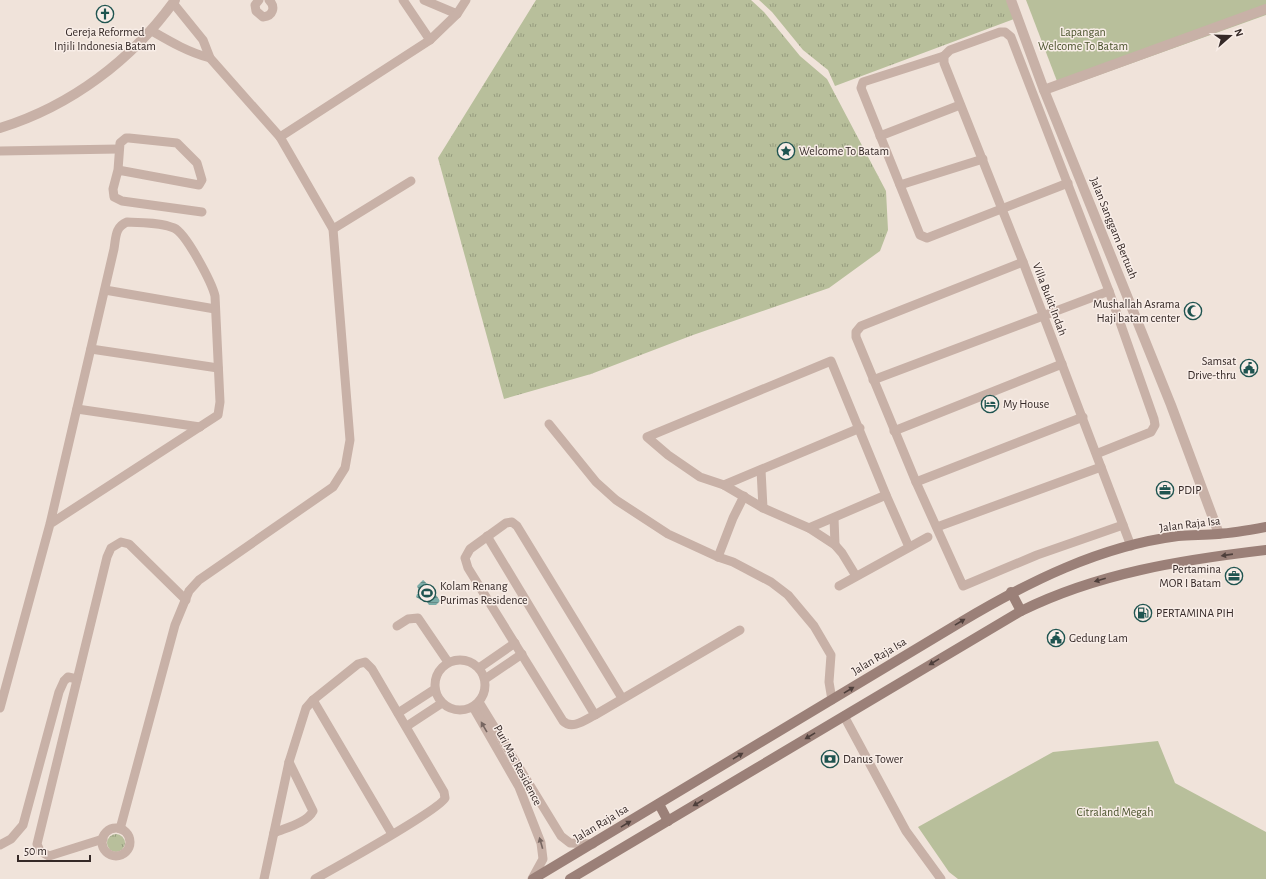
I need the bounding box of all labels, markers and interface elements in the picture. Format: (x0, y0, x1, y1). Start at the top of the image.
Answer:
church icon: Gereja Reformed Injili Indonesia Batam (95, 4, 115, 24)
north arrow (1210, 16, 1250, 56)
place label: Gereja Reformed Injili Indonesia Batam (54, 26, 156, 53)
park label: Lapangan Welcome To Batam (1038, 26, 1128, 52)
text: N (1232, 27, 1245, 38)
place icon: Welcome To Batam (776, 141, 796, 161)
place label: Welcome To Batam (799, 145, 889, 157)
street label: Jalan Sanggam Bertuah (1088, 175, 1140, 281)
street label: Villa Bukit Indah (1031, 261, 1069, 337)
place label: Mushallah Asrama Haji batam center (1093, 298, 1180, 325)
mosque icon: Mushallah Asrama Haji batam center (1183, 301, 1203, 321)
place label: Samsat Drive-thru (1187, 355, 1236, 381)
public building icon: Samsat Drive-thru (1239, 358, 1259, 378)
hotel icon: My House (980, 394, 1000, 414)
place label: My House (1003, 398, 1049, 411)
office icon: PDIP (1155, 480, 1175, 500)
place label: PDIP (1178, 484, 1201, 496)
street label: Jalan Raja Isa (1159, 514, 1222, 535)
one-way arrow (1221, 551, 1233, 558)
place label: Pertamina MOR I Batam (1159, 563, 1221, 589)
office icon: Pertamina MOR I Batam (1224, 566, 1244, 586)
one-way arrow (1094, 577, 1106, 583)
place label: Kolam Renang Purimas Residence (440, 580, 528, 606)
sports icon: Kolam Renang Purimas Residence (417, 583, 437, 603)
fuel station icon: PERTAMINA PIH (1133, 603, 1153, 623)
place label: PERTAMINA PIH (1156, 607, 1234, 619)
one-way arrow (954, 619, 966, 626)
public building icon: Gedung Lam (1046, 628, 1066, 648)
place label: Gedung Lam (1069, 632, 1128, 644)
street label: Jalan Raja Isa (850, 635, 909, 678)
one-way arrow (928, 659, 940, 666)
one-way arrow (843, 686, 855, 693)
one-way arrow (480, 721, 487, 733)
street label: Puri Mas Residence (492, 723, 544, 807)
one-way arrow (804, 732, 816, 739)
bank icon: Danus Tower (820, 749, 840, 769)
one-way arrow (732, 753, 744, 760)
place label: Danus Tower (843, 753, 903, 765)
one-way arrow (692, 799, 704, 806)
street label: Jalan Raja Isa (572, 802, 631, 845)
park label: Citraland Megah (1076, 806, 1154, 818)
one-way arrow (620, 820, 632, 827)
scale bar (18, 837, 90, 863)
one-way arrow (538, 837, 544, 849)
text: 50 m (24, 845, 47, 857)

